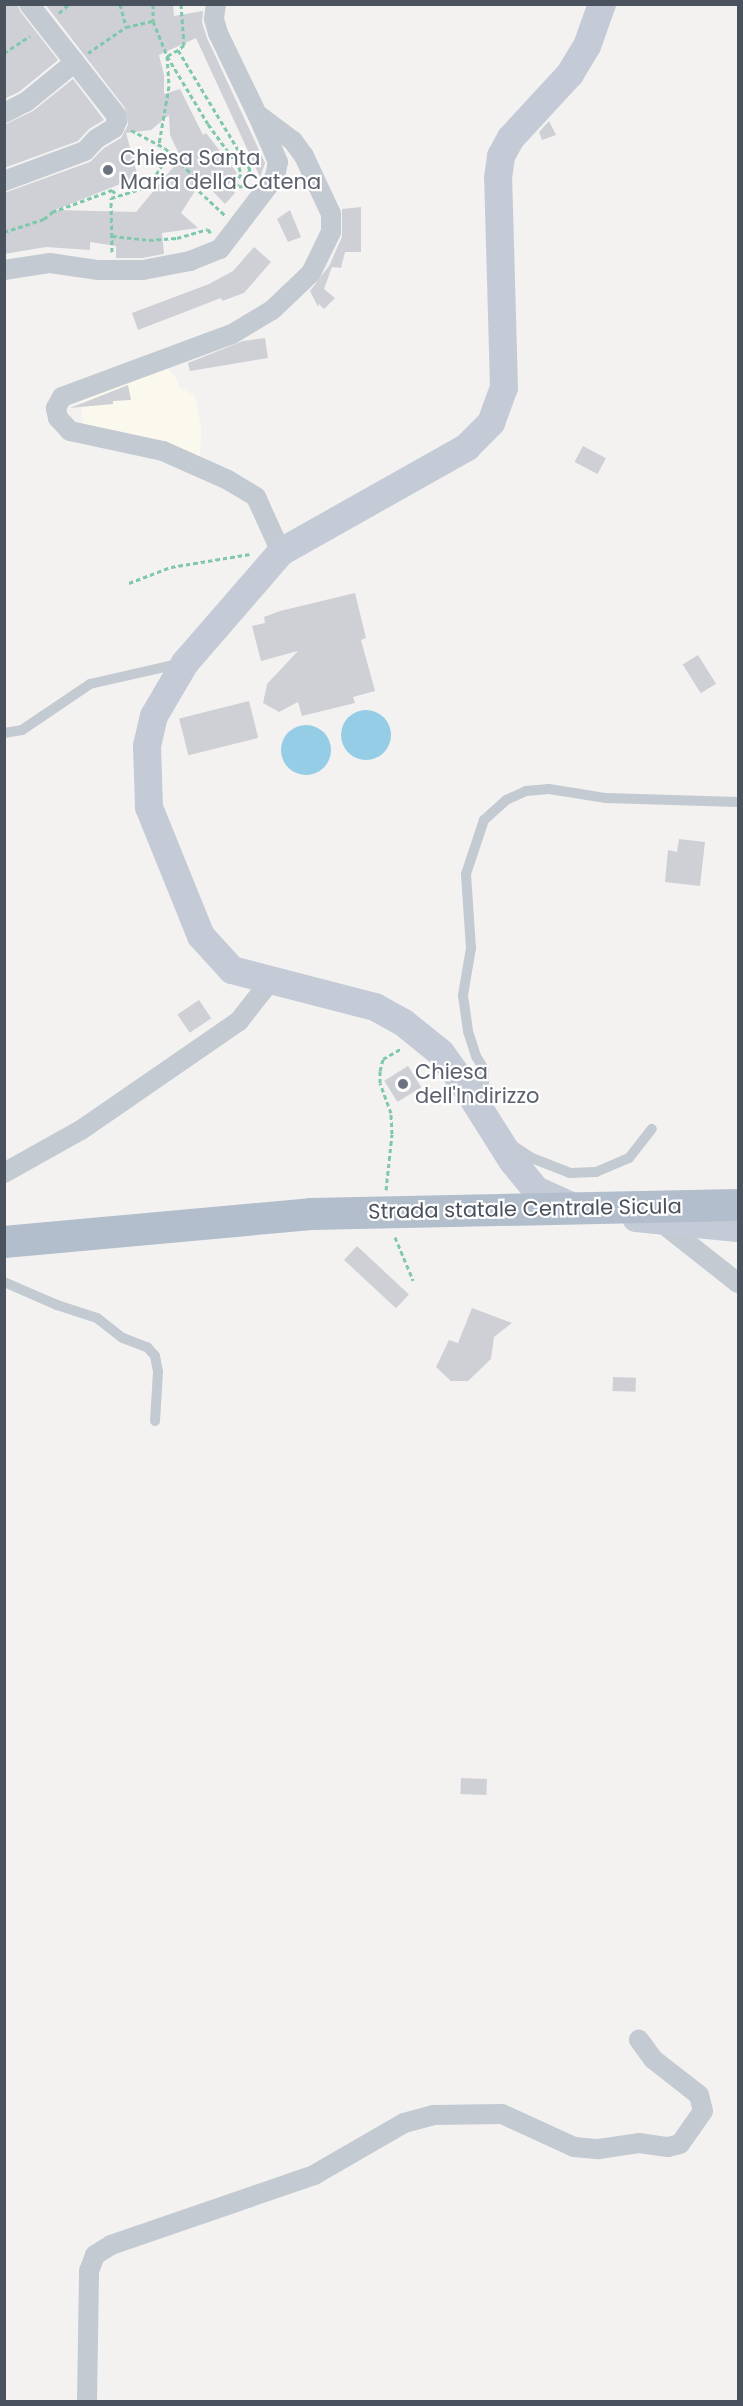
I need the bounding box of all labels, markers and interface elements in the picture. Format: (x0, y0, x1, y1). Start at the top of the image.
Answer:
place label: Chiesa Santa Maria della Catena (120, 145, 321, 195)
marker: Chiesa Santa Maria della Catena (101, 163, 115, 177)
place label: Chiesa dell'Indirizzo (415, 1059, 539, 1109)
marker: Chiesa dell'Indirizzo (396, 1077, 410, 1091)
street label: Strada statale Centrale Sicula (368, 1194, 682, 1224)

